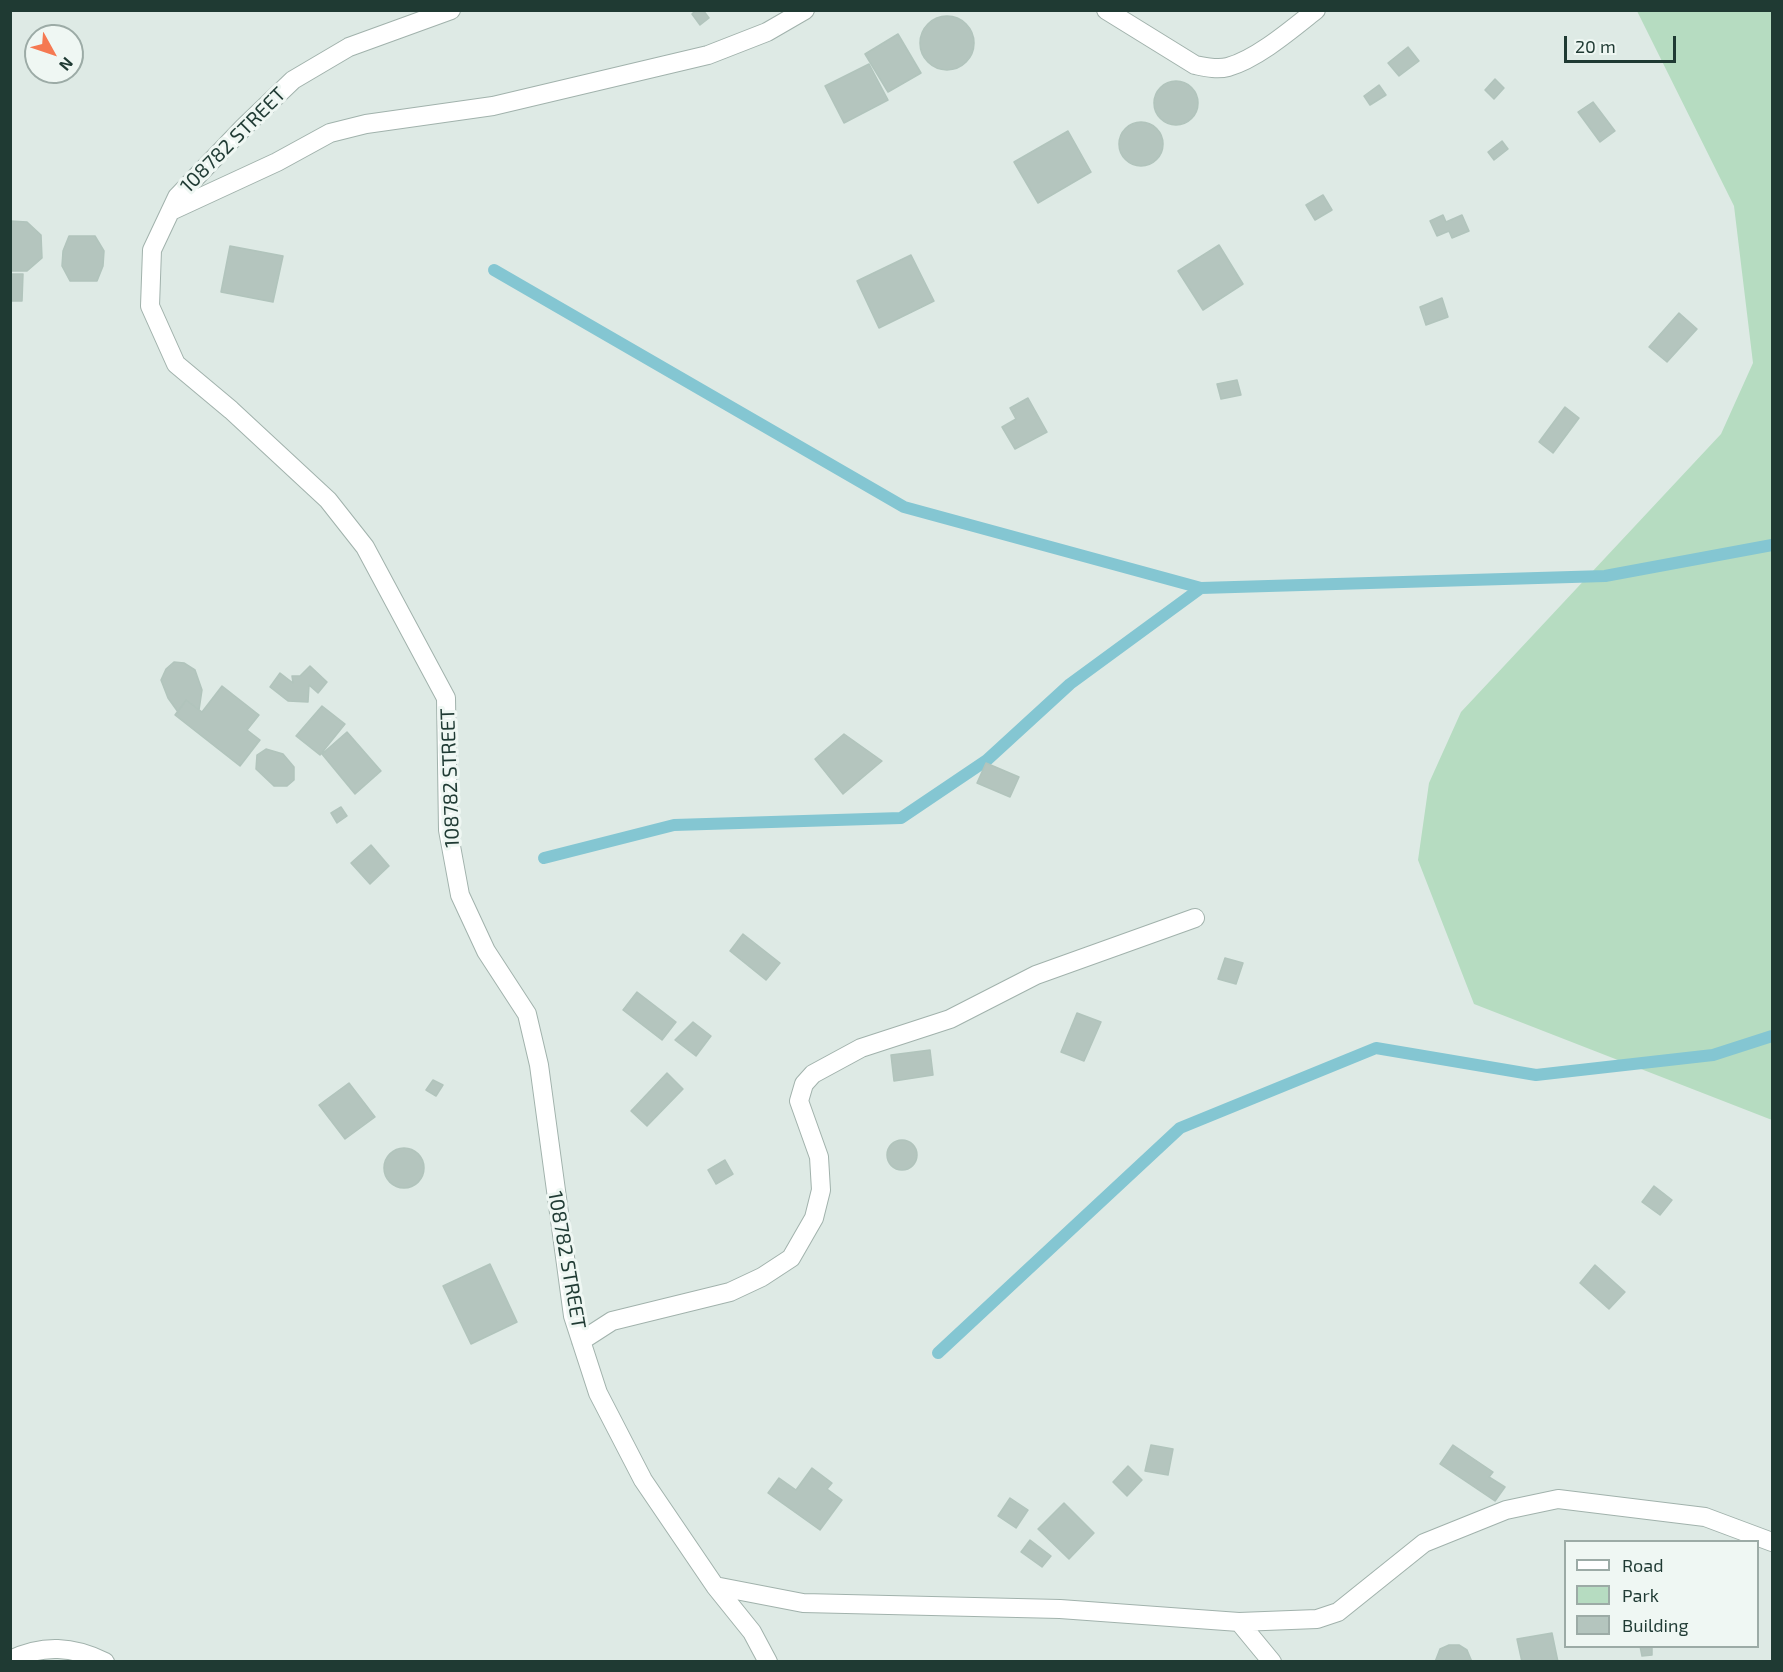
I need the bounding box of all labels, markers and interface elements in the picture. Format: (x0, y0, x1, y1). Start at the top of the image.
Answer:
north arrow (24, 24, 84, 84)
scale bar (1567, 24, 1680, 62)
text: 20 m (1575, 35, 1616, 57)
text: N (56, 54, 78, 75)
street label: 108782 STREET (175, 82, 291, 198)
street label: 108782 STREET (436, 708, 464, 848)
street label: 108782 STREET (543, 1189, 591, 1331)
legend (1564, 1540, 1759, 1648)
text: Road (1622, 1554, 1663, 1576)
text: Park (1622, 1584, 1659, 1606)
text: Building (1622, 1614, 1689, 1636)

